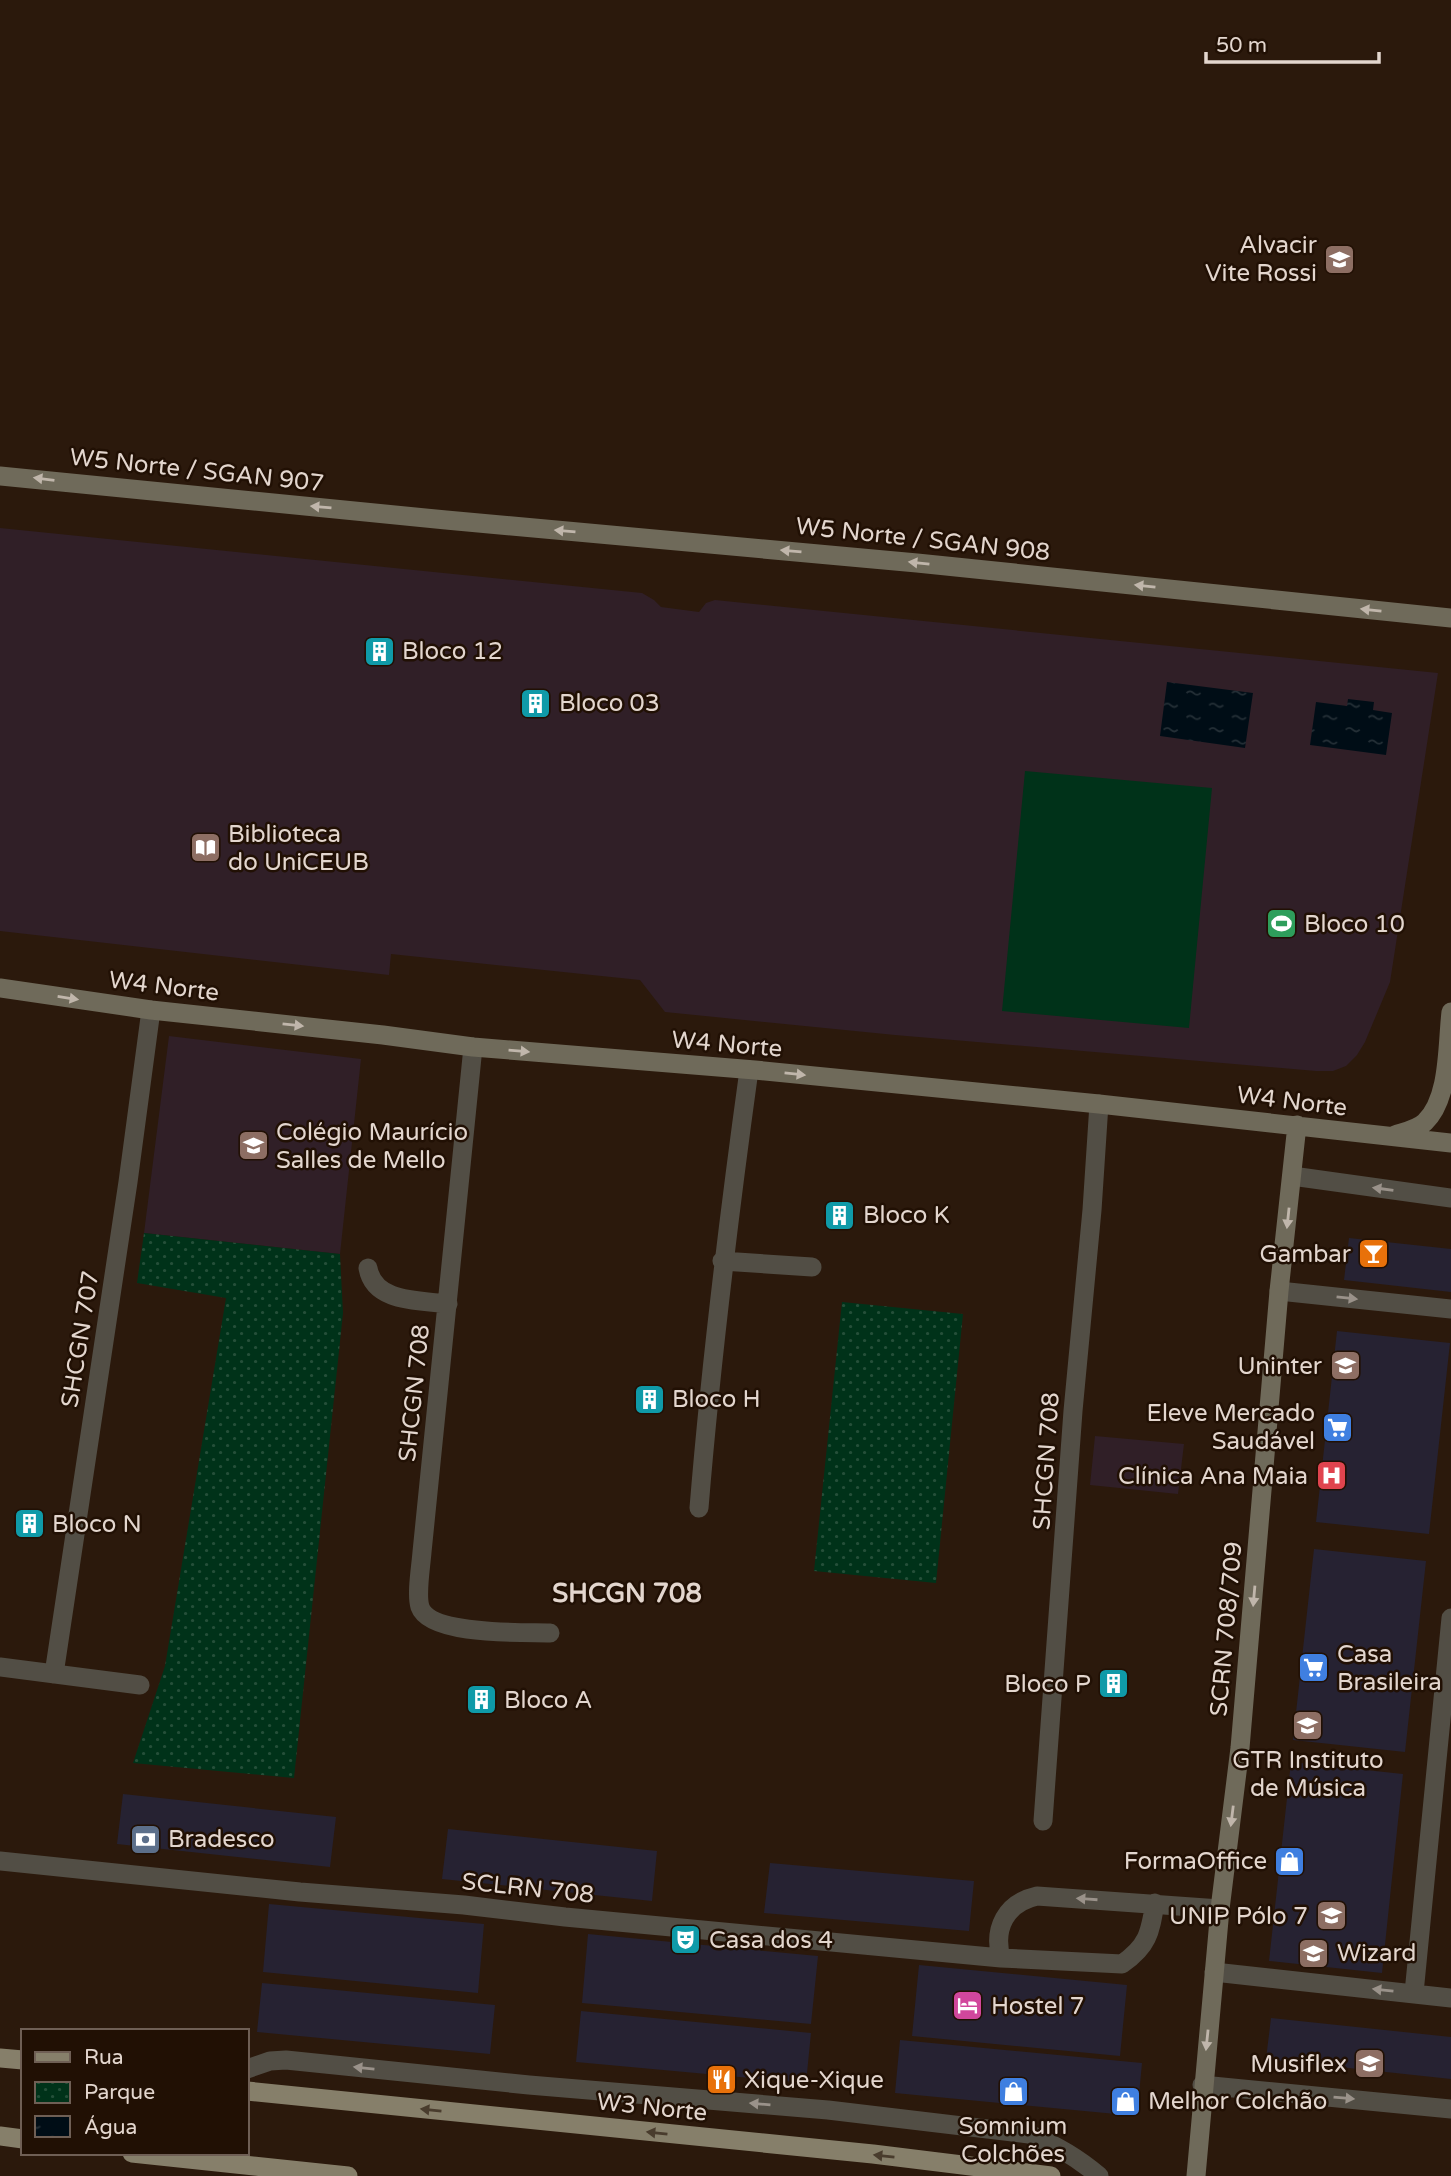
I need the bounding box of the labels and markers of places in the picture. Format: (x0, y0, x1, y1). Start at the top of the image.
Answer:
place label: Alvacir Vite Rossi (1205, 231, 1318, 288)
school or university icon: Alvacir Vite Rossi (1323, 242, 1357, 276)
building icon: Bloco 12 (362, 634, 396, 668)
place label: Bloco 12 (402, 637, 503, 666)
building icon: Bloco 03 (519, 686, 553, 720)
place label: Bloco 03 (559, 689, 660, 718)
place label: Biblioteca do UniCEUB (228, 820, 369, 877)
library icon: Biblioteca do UniCEUB (188, 831, 222, 865)
sports icon: Bloco 10 (1264, 907, 1298, 941)
place label: Bloco 10 (1304, 910, 1405, 939)
place label: Colégio Maurício Salles de Mello (276, 1118, 468, 1175)
school or university icon: Colégio Maurício Salles de Mello (236, 1129, 270, 1163)
building icon: Bloco K (823, 1198, 857, 1232)
place label: Bloco K (863, 1201, 950, 1230)
bar icon: Gambar (1357, 1237, 1391, 1271)
place label: Gambar (1259, 1240, 1352, 1269)
school or university icon: Uninter (1328, 1349, 1362, 1383)
place label: Uninter (1238, 1352, 1323, 1381)
building icon: Bloco H (632, 1382, 666, 1416)
place label: Bloco H (672, 1385, 761, 1414)
place label: Eleve Mercado Saudável (1147, 1399, 1315, 1456)
supermarket icon: Eleve Mercado Saudável (1321, 1410, 1355, 1444)
hospital icon: Clínica Ana Maia (1314, 1459, 1348, 1493)
place label: Clínica Ana Maia (1118, 1462, 1308, 1491)
building icon: Bloco N (12, 1507, 46, 1541)
place label: Bloco N (52, 1510, 142, 1539)
place label: Casa Brasileira (1337, 1640, 1442, 1697)
supermarket icon: Casa Brasileira (1297, 1651, 1331, 1685)
building icon: Bloco P (1097, 1667, 1131, 1701)
place label: Bloco P (1004, 1670, 1091, 1699)
building icon: Bloco A (464, 1683, 498, 1717)
place label: Bloco A (504, 1686, 592, 1715)
school or university icon: GTR Instituto de Música (1291, 1709, 1325, 1743)
place label: GTR Instituto de Música (1232, 1746, 1384, 1803)
bank icon: Bradesco (128, 1822, 162, 1856)
place label: Bradesco (168, 1825, 275, 1854)
shop icon: FormaOffice (1273, 1844, 1307, 1878)
place label: FormaOffice (1124, 1847, 1267, 1876)
school or university icon: UNIP Pólo 7 (1314, 1899, 1348, 1933)
place label: UNIP Pólo 7 (1169, 1902, 1308, 1931)
theatre icon: Casa dos 4 (669, 1923, 703, 1957)
place label: Casa dos 4 (709, 1926, 833, 1955)
school or university icon: Wizard (1297, 1936, 1331, 1970)
place label: Wizard (1337, 1939, 1416, 1968)
hotel icon: Hostel 7 (951, 1989, 985, 2023)
place label: Hostel 7 (991, 1992, 1085, 2021)
school or university icon: Musiflex (1353, 2047, 1387, 2081)
place label: Musiflex (1250, 2050, 1347, 2079)
restaurant icon: Xique-Xique (704, 2063, 738, 2097)
place label: Xique-Xique (744, 2066, 884, 2095)
shop icon: Somnium Colchões (996, 2075, 1030, 2109)
shop icon: Melhor Colchão (1108, 2084, 1142, 2118)
place label: Melhor Colchão (1148, 2087, 1327, 2116)
place label: Somnium Colchões (959, 2112, 1067, 2169)

